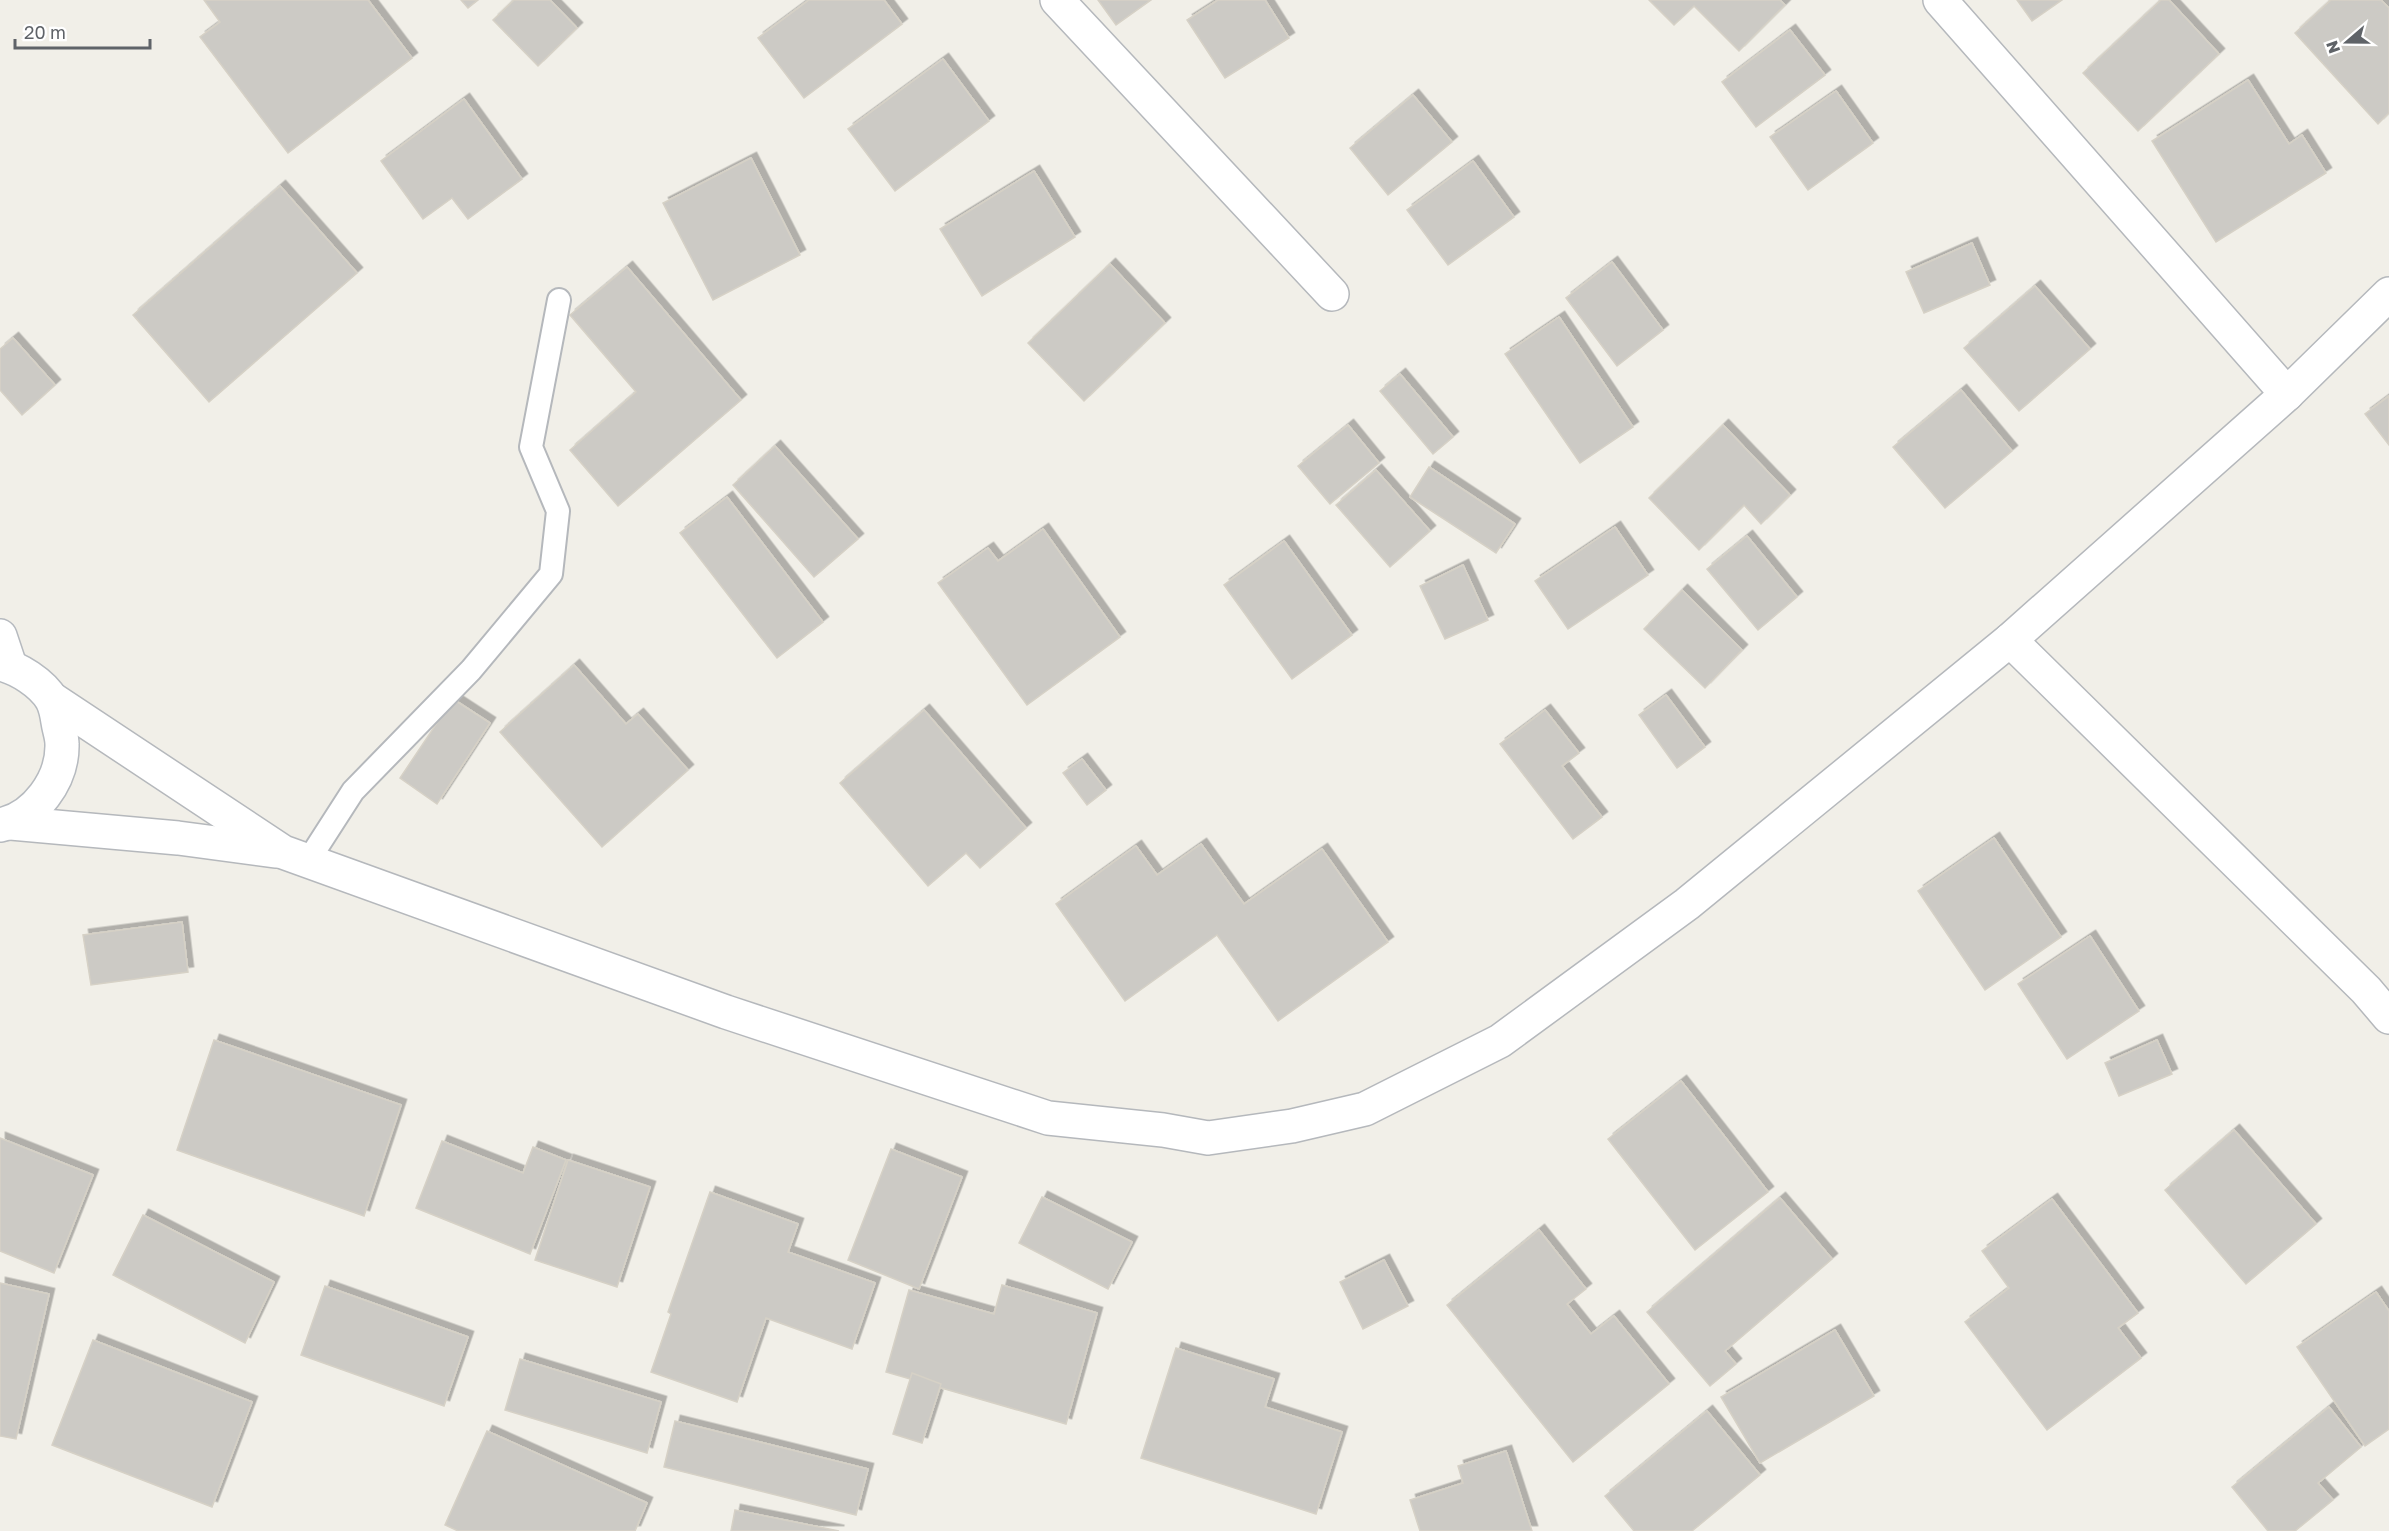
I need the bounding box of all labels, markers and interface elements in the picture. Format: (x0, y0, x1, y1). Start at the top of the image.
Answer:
scale bar (15, 12, 150, 50)
north arrow (2317, 12, 2377, 72)
text: 20 m (24, 21, 66, 43)
text: N (2321, 38, 2344, 56)

